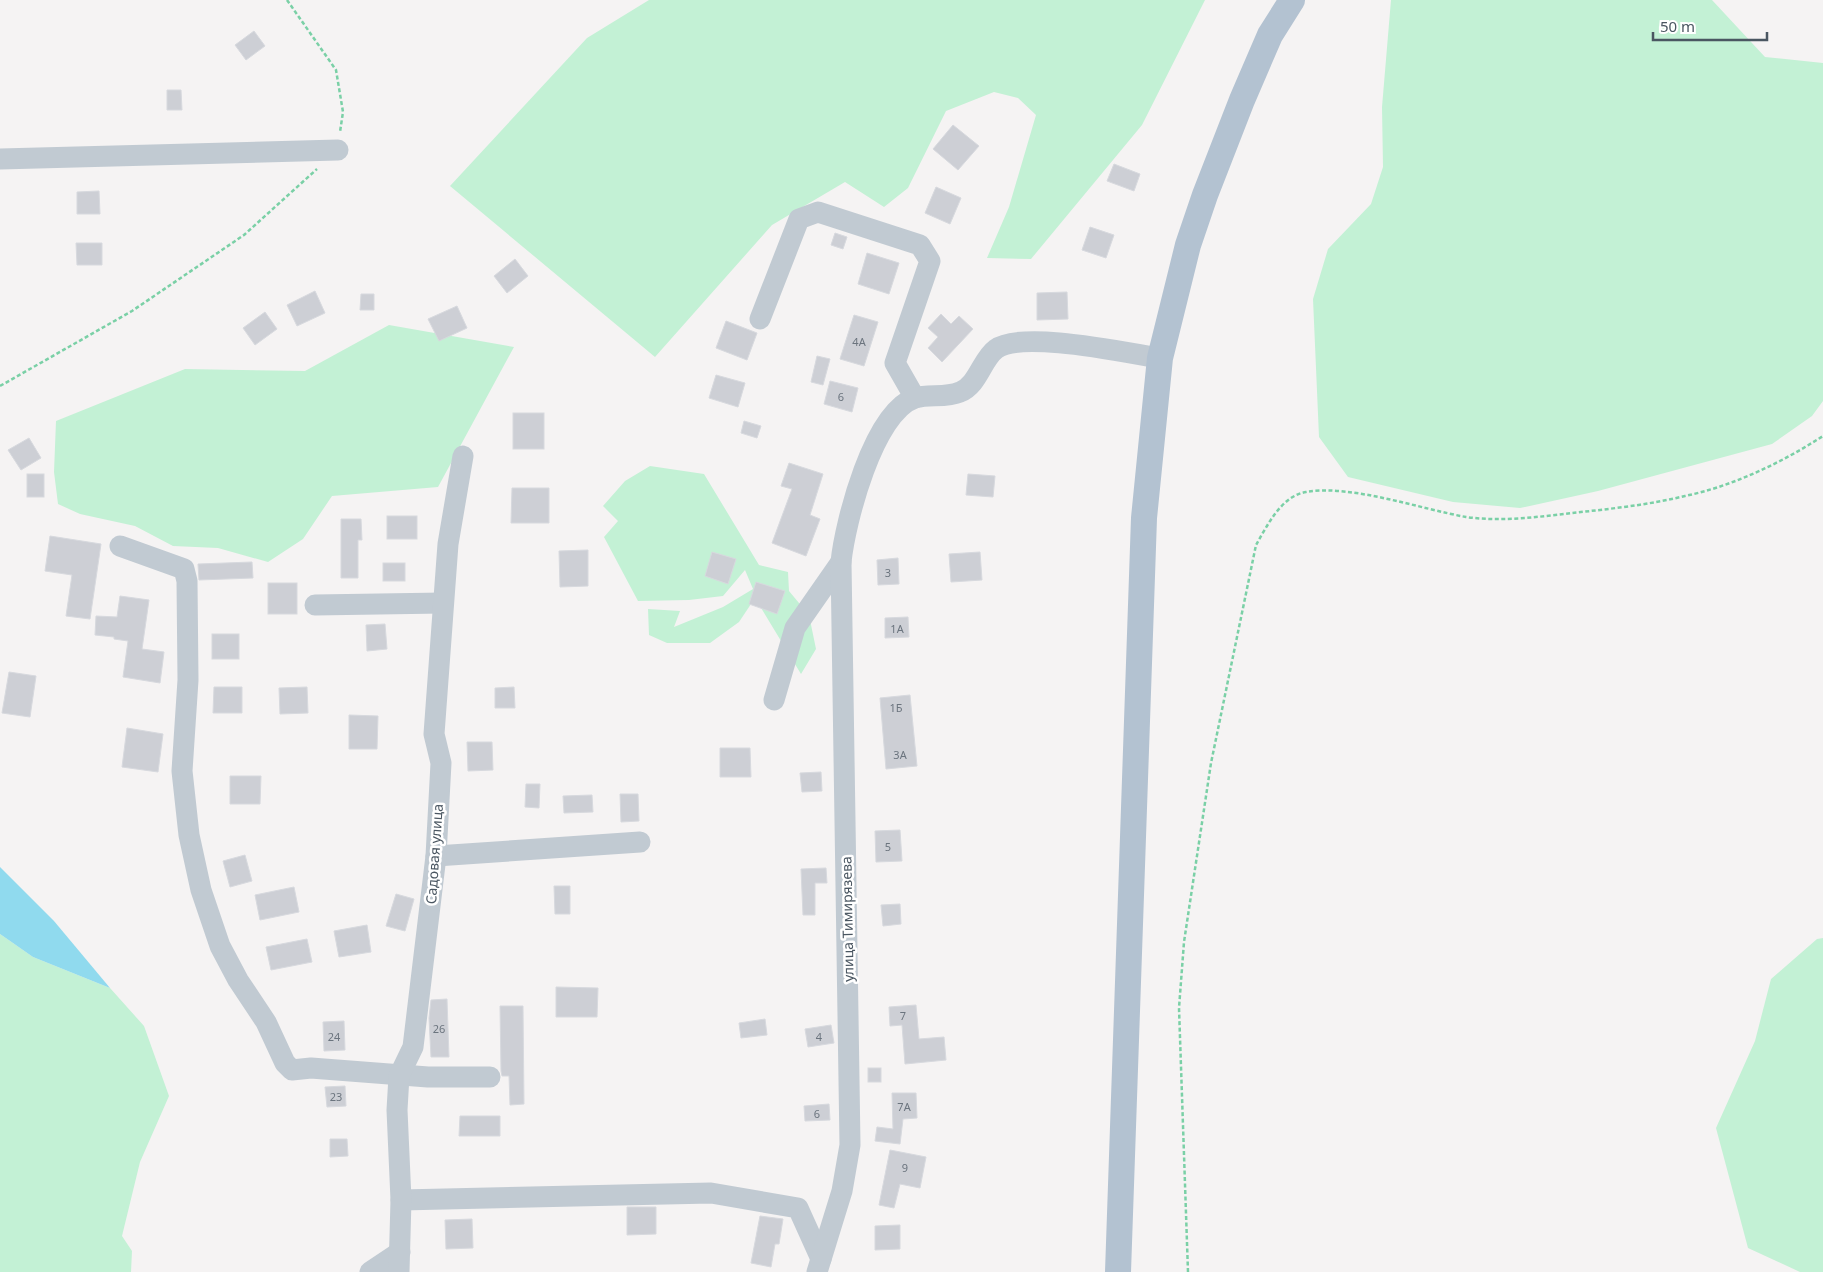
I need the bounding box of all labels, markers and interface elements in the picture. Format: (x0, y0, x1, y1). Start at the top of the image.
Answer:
scale bar (1653, 10, 1767, 42)
text: 50 m (1660, 16, 1695, 36)
house number: 4А (852, 334, 867, 349)
house number: 6 (838, 389, 844, 404)
house number: 3 (885, 565, 891, 580)
house number: 1А (890, 621, 905, 636)
house number: 1Б (889, 700, 903, 715)
house number: 3А (893, 747, 908, 762)
street label: Садовая улица (421, 803, 447, 905)
house number: 5 (885, 839, 891, 854)
street label: улица Тимирязева (836, 856, 858, 982)
house number: 7 (900, 1008, 906, 1023)
house number: 26 (433, 1021, 445, 1036)
house number: 24 (328, 1029, 341, 1044)
house number: 4 (816, 1029, 823, 1044)
house number: 23 (330, 1089, 342, 1104)
house number: 7А (897, 1099, 912, 1114)
house number: 6 (814, 1106, 820, 1121)
house number: 9 (902, 1160, 908, 1175)

